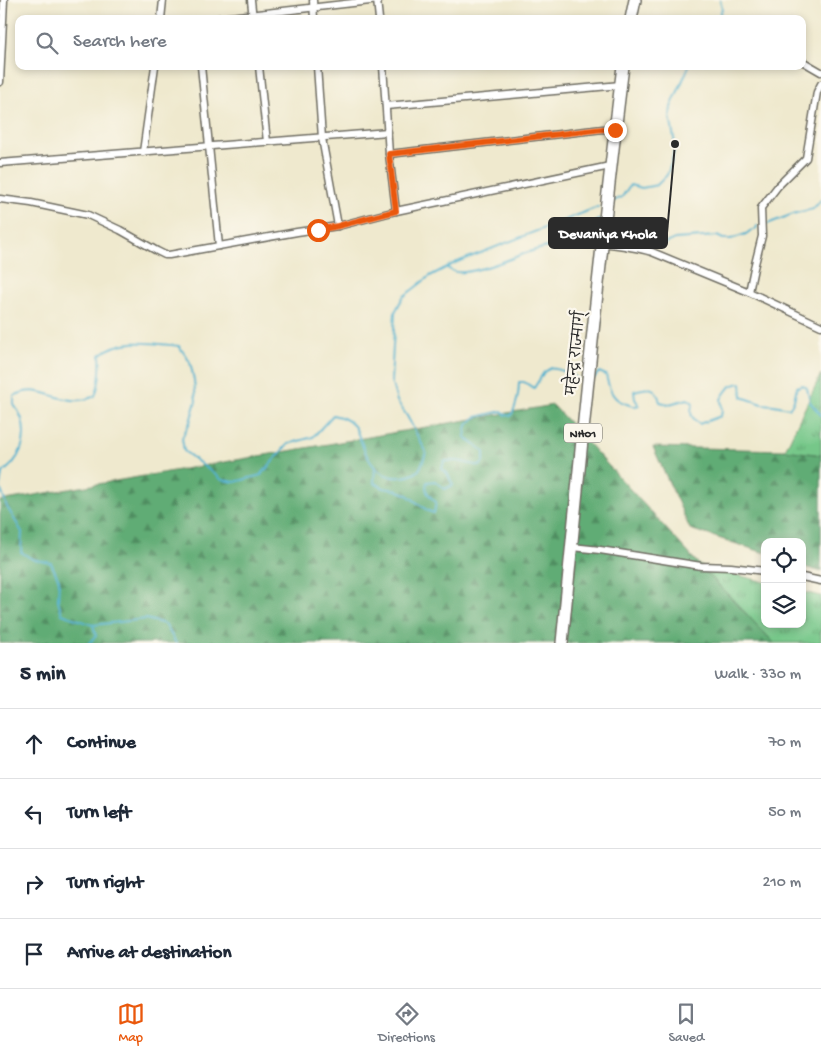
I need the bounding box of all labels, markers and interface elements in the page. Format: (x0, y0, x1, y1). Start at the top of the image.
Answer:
search box (15, 15, 806, 70)
icon: search (33, 29, 61, 57)
text: Search here (73, 31, 167, 54)
route end (604, 119, 627, 142)
callout: Devaniya Khola (549, 218, 667, 248)
route start (307, 219, 330, 242)
text: Devaniya Khola (557, 226, 658, 244)
street label: महेन्द्र राज्मार्ग् (558, 308, 590, 397)
road number: NH01 (564, 423, 602, 442)
map controls (761, 538, 806, 628)
button: locate (761, 538, 806, 583)
button: layers (761, 583, 806, 628)
text: 5 min (20, 663, 65, 688)
text: Walk · 330 m (714, 666, 801, 685)
icon: ahead (20, 730, 48, 758)
text: Continue (67, 732, 136, 755)
text: 70 m (768, 734, 801, 753)
icon: left (20, 800, 48, 828)
text: Turn left (67, 802, 131, 825)
text: 50 m (768, 804, 801, 823)
icon: right (20, 870, 48, 898)
text: Turn right (67, 872, 143, 895)
text: 210 m (762, 874, 801, 893)
icon: arrive (20, 940, 48, 968)
text: Arrive at destination (67, 942, 231, 965)
tab: Map (117, 1000, 145, 1047)
tab: Directions (378, 1000, 435, 1047)
tab: Saved (668, 1000, 704, 1047)

